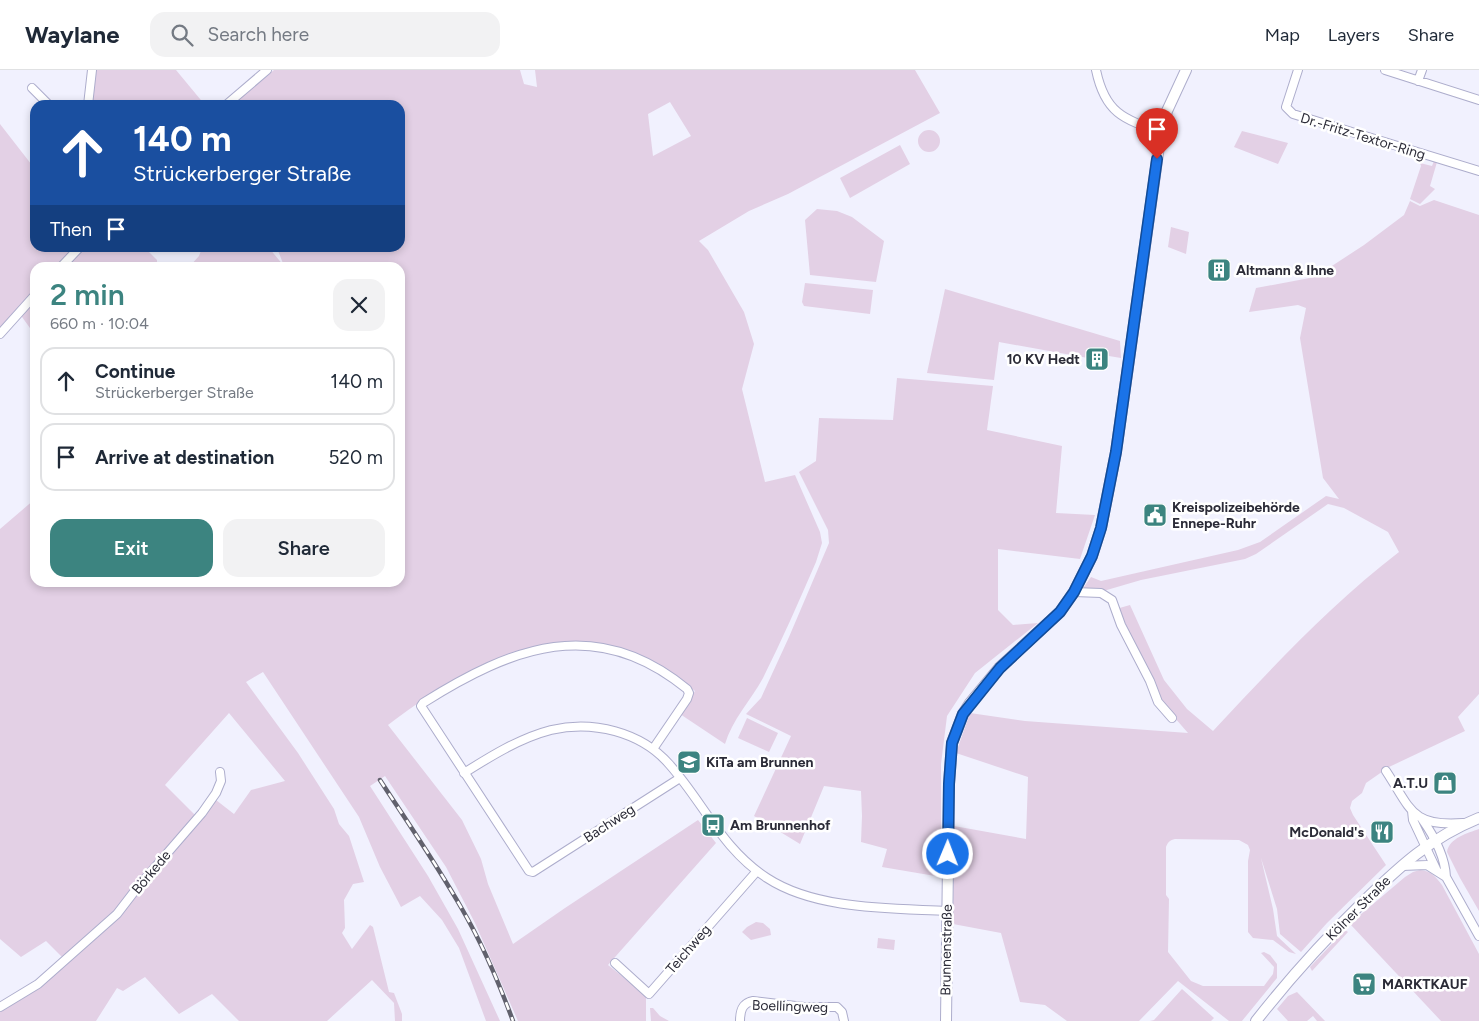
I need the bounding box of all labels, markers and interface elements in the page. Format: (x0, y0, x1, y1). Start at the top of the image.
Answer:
search box (150, 12, 500, 57)
text: Waylane (25, 20, 120, 49)
icon: search (168, 21, 196, 49)
text: Search here (208, 23, 309, 46)
text: Map (1265, 24, 1300, 46)
text: Layers (1328, 24, 1380, 46)
text: Share (1408, 24, 1454, 46)
pin (1136, 108, 1178, 159)
street label: Dr.-Fritz-Textor-Ring (1298, 109, 1427, 164)
icon: arrive (1143, 115, 1171, 143)
text: 140 m (133, 118, 231, 160)
icon: ahead (50, 120, 115, 185)
text: Strückerberger Straße (133, 160, 351, 187)
icon: arrive (102, 215, 130, 243)
text: Then (50, 218, 92, 241)
building icon: Altmann & Ihne (1206, 257, 1232, 283)
place label: Altmann & Ihne (1236, 262, 1334, 279)
text: 2 min (50, 276, 125, 313)
button: close (333, 279, 385, 331)
text: 660 m · 10:04 (50, 314, 149, 333)
building icon: 10 KV Hedt (1084, 346, 1110, 372)
place label: 10 KV Hedt (1007, 351, 1080, 368)
text: Continue (95, 360, 175, 383)
icon: ahead (52, 367, 80, 395)
text: 140 m (330, 370, 383, 393)
text: Strückerberger Straße (95, 383, 254, 402)
icon: arrive (52, 443, 80, 471)
text: Arrive at destination (95, 446, 274, 469)
text: 520 m (328, 446, 383, 469)
place label: Kreispolizeibehörde Ennepe-Ruhr (1172, 499, 1300, 532)
public building icon: Kreispolizeibehörde Ennepe-Ruhr (1142, 502, 1168, 528)
button: Exit (50, 519, 213, 577)
button: Share (223, 519, 385, 577)
school or university icon: KiTa am Brunnen (676, 749, 702, 775)
place label: KiTa am Brunnen (706, 754, 814, 771)
shop icon: A.T.U (1432, 770, 1458, 796)
place label: A.T.U (1393, 775, 1428, 792)
street label: Bachweg (580, 801, 638, 846)
bus stop icon: Am Brunnenhof (700, 812, 726, 838)
place label: Am Brunnenhof (730, 817, 831, 834)
restaurant icon: McDonald's (1369, 819, 1395, 845)
place label: McDonald's (1289, 824, 1364, 841)
position arrow (921, 827, 973, 879)
street label: Börkede (128, 847, 175, 898)
street label: Kölner Straße (1322, 872, 1395, 944)
street label: Brunnenstraße (937, 904, 956, 996)
street label: Teichweg (662, 921, 714, 977)
supermarket icon: MARKTKAUF (1351, 971, 1377, 997)
place label: MARKTKAUF (1382, 976, 1468, 993)
street label: Boellingweg (751, 997, 828, 1016)

